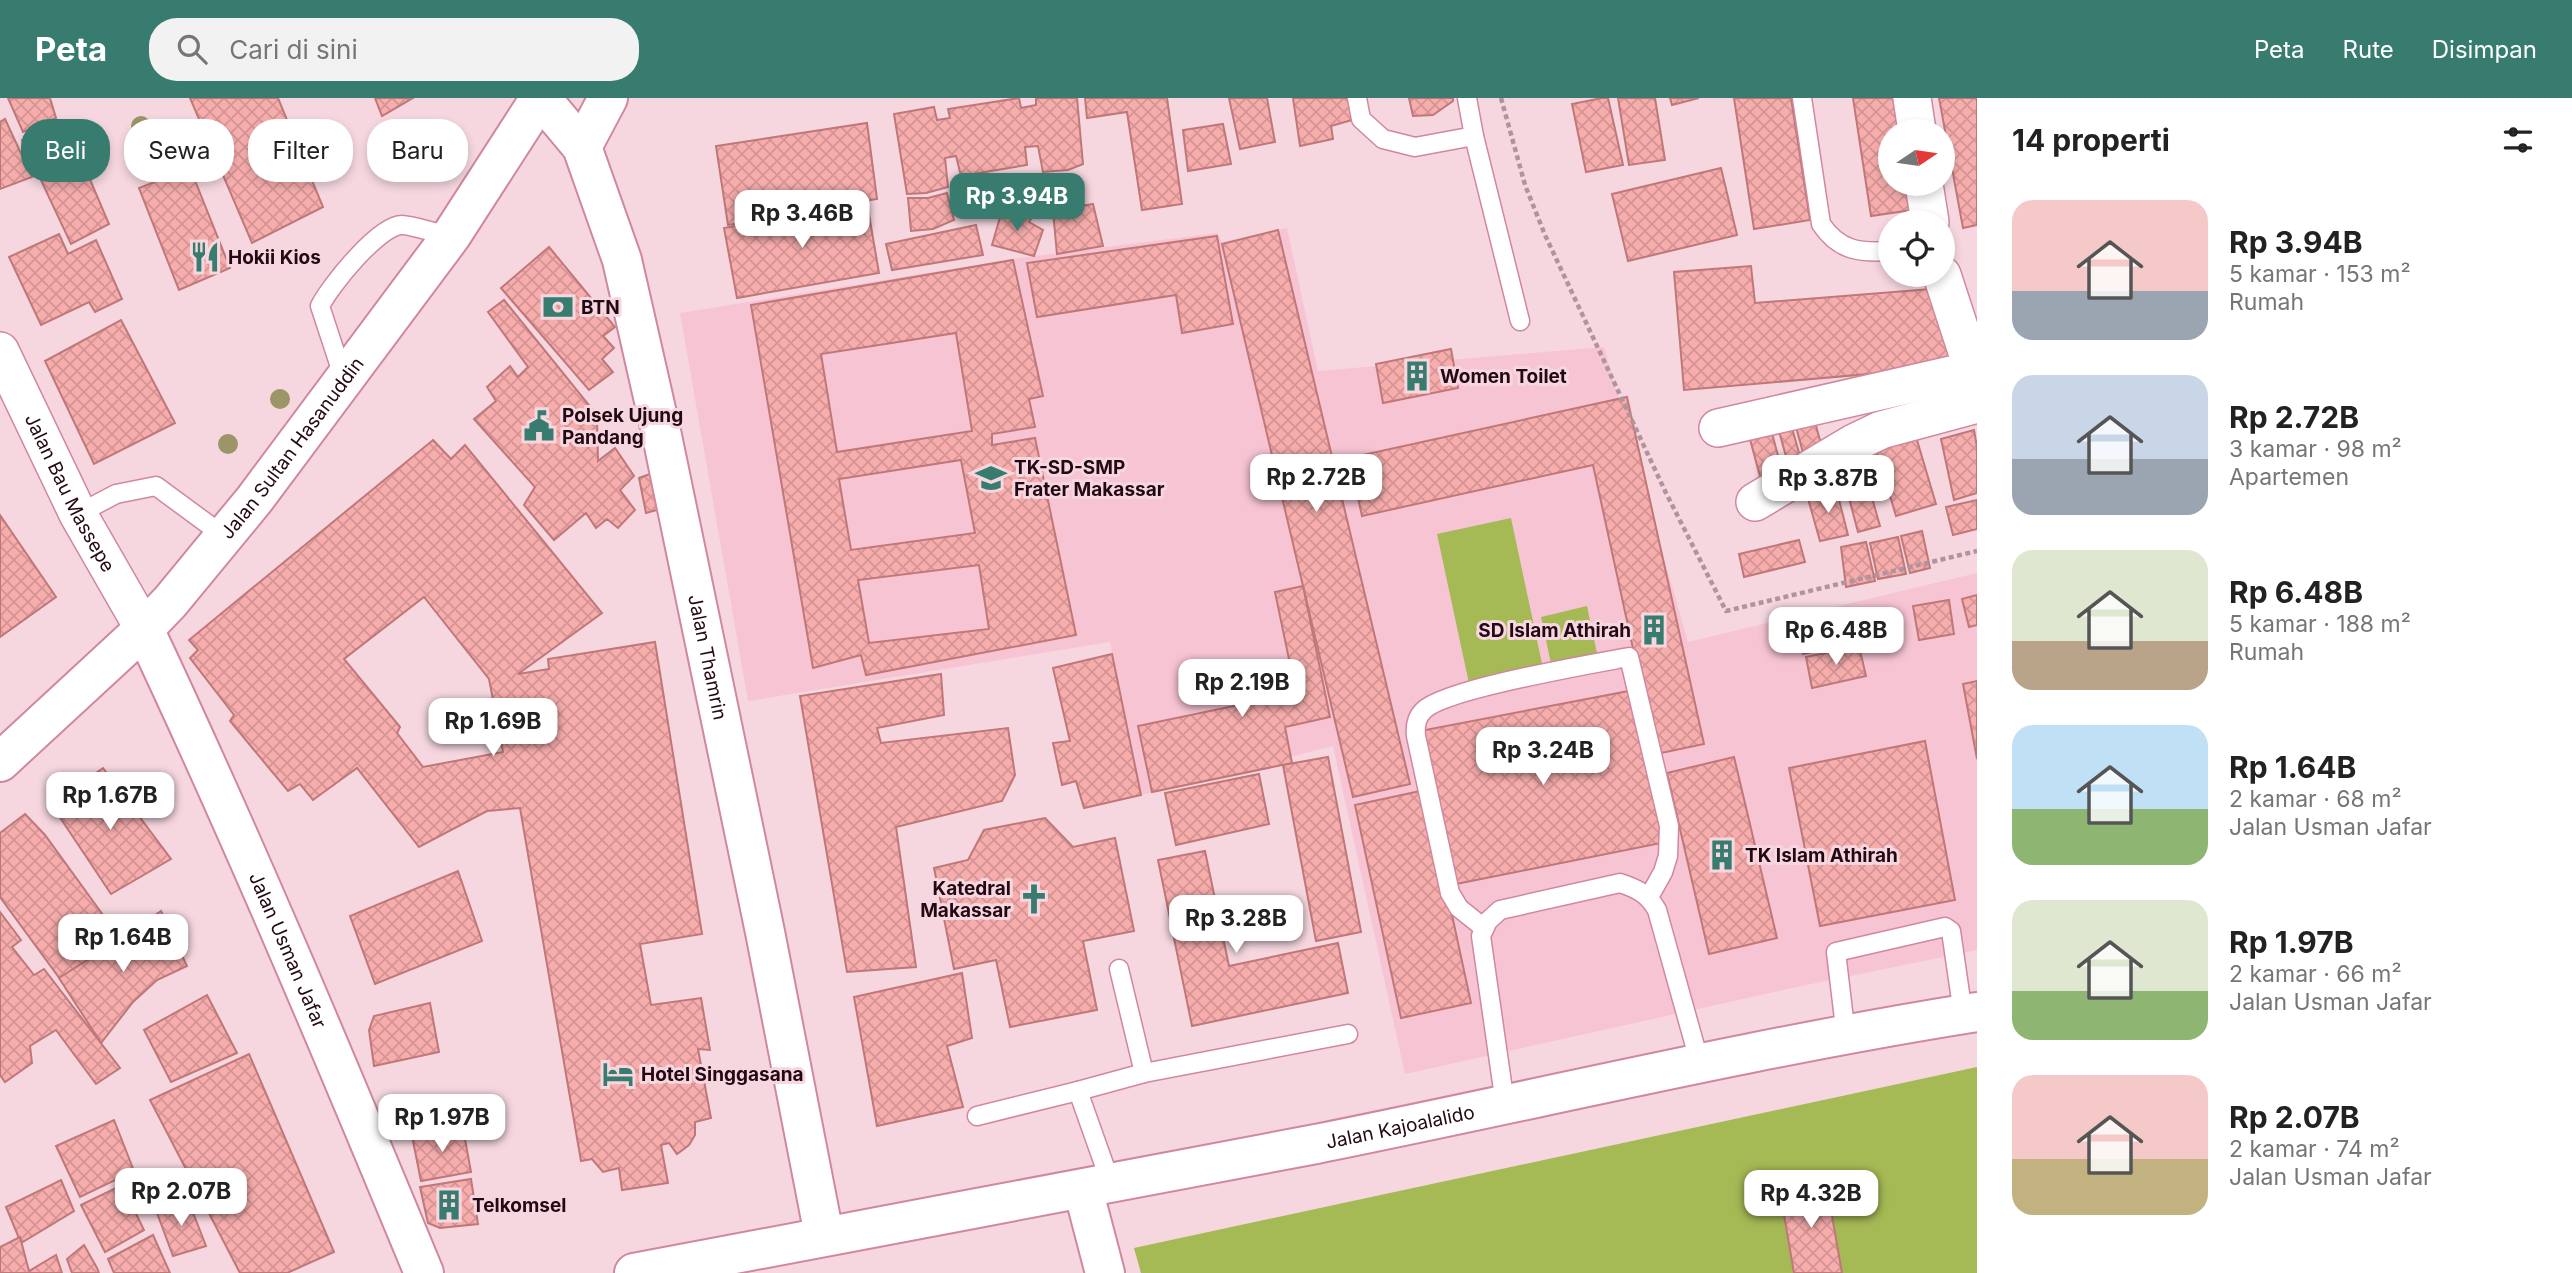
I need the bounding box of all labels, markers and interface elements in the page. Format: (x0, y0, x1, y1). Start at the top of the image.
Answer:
search box (149, 18, 639, 81)
text: Peta (35, 29, 107, 69)
icon: search (173, 30, 211, 68)
text: Cari di sini (229, 34, 358, 65)
text: Peta (2254, 35, 2305, 64)
text: Rute (2343, 35, 2394, 64)
text: Disimpan (2432, 35, 2537, 64)
chip: Beli (21, 119, 110, 182)
chip: Sewa (124, 119, 234, 182)
chip: Filter (248, 119, 353, 182)
chip: Baru (367, 119, 468, 182)
north arrow (1878, 119, 1955, 196)
map controls (1878, 119, 1955, 287)
icon: filters (2499, 121, 2537, 159)
text: 14 properti (2012, 122, 2170, 158)
pin: Rp 3.94B (945, 174, 1089, 233)
text: Rp 3.94B (966, 182, 1068, 210)
pin: Rp 3.46B (730, 190, 874, 250)
text: Rp 3.46B (751, 199, 853, 227)
button: locate (1878, 210, 1955, 287)
text: Rp 3.94B (2229, 224, 2363, 260)
icon: home (2068, 228, 2152, 312)
restaurant icon: Hokii Kios (188, 240, 222, 274)
place label: Hokii Kios (228, 246, 321, 269)
text: 5 kamar · 153 m² (2229, 260, 2411, 288)
text: Rumah (2229, 288, 2304, 316)
bank icon: BTN (541, 290, 575, 324)
place label: BTN (581, 296, 620, 319)
street label: Jalan Sultan Hasanuddin (216, 353, 369, 544)
building icon: Women Toilet (1400, 359, 1434, 393)
place label: Women Toilet (1440, 365, 1567, 388)
text: Rp 2.72B (2229, 399, 2359, 435)
icon: home (2068, 403, 2152, 487)
place label: Polsek Ujung Pandang (562, 404, 683, 449)
public building icon: Polsek Ujung Pandang (522, 409, 556, 443)
street label: Jalan Bau Massepe (20, 410, 120, 576)
text: 3 kamar · 98 m² (2229, 435, 2402, 463)
pin: Rp 2.72B (1244, 454, 1388, 514)
place label: TK-SD-SMP Frater Makassar (1014, 456, 1165, 501)
pin: Rp 3.87B (1756, 456, 1900, 515)
school or university icon: TK-SD-SMP Frater Makassar (974, 461, 1008, 495)
text: Rp 2.72B (1266, 463, 1366, 491)
text: Apartemen (2229, 463, 2349, 491)
text: Rp 3.87B (1778, 464, 1878, 492)
text: Rp 6.48B (2229, 574, 2363, 610)
icon: home (2068, 578, 2152, 662)
street label: Jalan Thamrin (683, 592, 732, 722)
pin: Rp 6.48B (1764, 608, 1908, 667)
text: 5 kamar · 188 m² (2229, 610, 2411, 638)
building icon: SD Islam Athirah (1637, 613, 1671, 647)
text: Rp 6.48B (1785, 616, 1887, 644)
place label: SD Islam Athirah (1478, 619, 1631, 642)
text: Rumah (2229, 638, 2304, 666)
pin: Rp 2.19B (1170, 660, 1314, 719)
text: Rp 2.19B (1194, 668, 1290, 696)
pin: Rp 1.69B (421, 698, 565, 758)
text: Rp 1.69B (444, 707, 542, 735)
pin: Rp 3.24B (1471, 728, 1615, 787)
text: Rp 3.24B (1492, 736, 1594, 764)
text: Rp 1.64B (2229, 749, 2356, 785)
icon: home (2068, 753, 2152, 837)
pin: Rp 1.67B (38, 772, 182, 832)
text: Rp 1.67B (62, 781, 158, 809)
text: 2 kamar · 68 m² (2229, 785, 2402, 813)
text: Jalan Usman Jafar (2229, 813, 2432, 841)
building icon: TK Islam Athirah (1705, 838, 1739, 872)
place label: TK Islam Athirah (1745, 844, 1898, 867)
street label: Jalan Usman Jafar (244, 869, 331, 1032)
place label: Katedral Makassar (920, 877, 1011, 922)
church icon: Katedral Makassar (1017, 882, 1051, 916)
pin: Rp 3.28B (1164, 896, 1308, 955)
text: Rp 3.28B (1185, 904, 1287, 932)
pin: Rp 1.64B (51, 914, 195, 974)
text: Rp 1.64B (74, 923, 172, 951)
text: Rp 1.97B (2229, 924, 2353, 960)
icon: home (2068, 928, 2152, 1012)
text: 2 kamar · 66 m² (2229, 960, 2402, 988)
text: Jalan Usman Jafar (2229, 988, 2432, 1016)
hotel icon: Hotel Singgasana (601, 1057, 635, 1091)
place label: Hotel Singgasana (641, 1063, 804, 1086)
pin: Rp 1.97B (370, 1094, 514, 1154)
text: Rp 2.07B (2229, 1099, 2360, 1135)
street label: Jalan Kajoalalido (1324, 1100, 1477, 1154)
text: Rp 1.97B (394, 1103, 490, 1131)
icon: home (2068, 1103, 2152, 1187)
text: 2 kamar · 74 m² (2229, 1135, 2400, 1163)
text: Jalan Usman Jafar (2229, 1163, 2432, 1191)
pin: Rp 2.07B (109, 1168, 253, 1228)
pin: Rp 4.32B (1739, 1170, 1883, 1230)
text: Rp 2.07B (131, 1177, 231, 1205)
text: Rp 4.32B (1760, 1179, 1862, 1207)
building icon: Telkomsel (432, 1188, 466, 1222)
place label: Telkomsel (472, 1194, 566, 1217)

